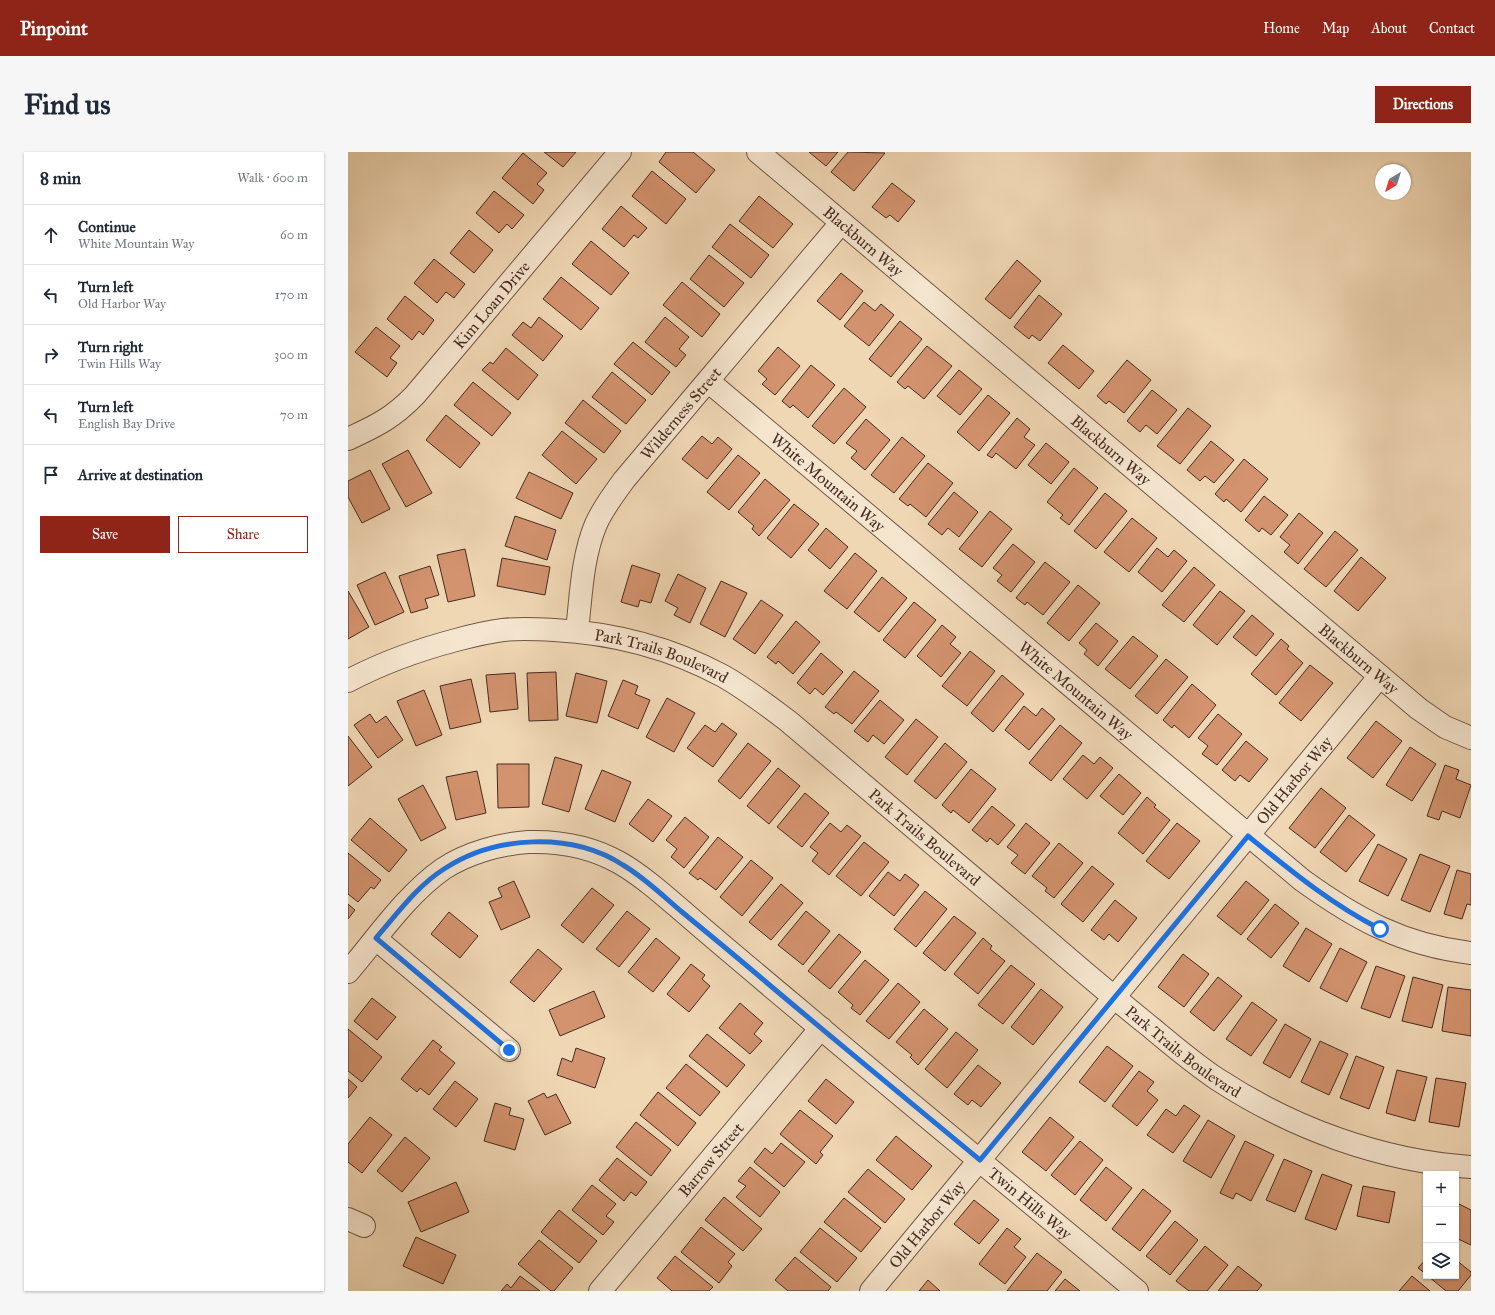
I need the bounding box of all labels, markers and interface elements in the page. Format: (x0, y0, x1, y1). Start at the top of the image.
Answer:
text: Pinpoint (20, 17, 88, 40)
text: Home (1263, 20, 1300, 37)
text: Map (1322, 20, 1349, 37)
text: About (1371, 20, 1407, 37)
text: Contact (1429, 20, 1475, 37)
button: Directions (1375, 86, 1471, 123)
text: Find us (24, 87, 110, 122)
north arrow (1375, 164, 1411, 200)
text: 8 min (40, 168, 81, 189)
text: Walk · 600 m (237, 170, 308, 186)
street label: Blackburn Way (819, 202, 907, 281)
text: Continue (78, 218, 136, 236)
icon: ahead (40, 224, 62, 246)
text: 60 m (280, 227, 308, 243)
text: White Mountain Way (78, 236, 194, 252)
street label: Kim Loan Drive (449, 257, 534, 353)
text: Turn left (78, 278, 134, 296)
icon: left (40, 284, 62, 306)
text: 170 m (275, 287, 308, 303)
text: Old Harbor Way (78, 296, 166, 312)
text: Turn right (78, 338, 143, 356)
icon: right (40, 344, 62, 366)
text: 300 m (274, 347, 308, 363)
text: Twin Hills Way (78, 356, 161, 372)
street label: Wilderness Street (637, 363, 725, 463)
text: Turn left (78, 398, 134, 416)
icon: left (40, 404, 62, 426)
text: 70 m (280, 407, 308, 423)
street label: Blackburn Way (1067, 411, 1155, 489)
text: English Bay Drive (78, 416, 175, 432)
street label: White Mountain Way (767, 429, 889, 536)
icon: arrive (40, 464, 62, 486)
text: Arrive at destination (78, 466, 203, 484)
button: Save (40, 516, 170, 553)
button: Share (178, 516, 308, 553)
street label: Blackburn Way (1315, 620, 1403, 698)
street label: Park Trails Boulevard (593, 625, 732, 687)
street label: White Mountain Way (1015, 637, 1137, 744)
street label: Old Harbor Way (1252, 732, 1336, 828)
street label: Park Trails Boulevard (865, 785, 984, 890)
route start (1371, 920, 1389, 938)
street label: Park Trails Boulevard (1122, 1002, 1244, 1102)
route end (500, 1041, 518, 1059)
street label: Barrow Street (674, 1118, 748, 1201)
street label: Twin Hills Way (985, 1163, 1076, 1243)
map controls (1423, 1171, 1459, 1279)
button: + (1423, 1171, 1459, 1207)
street label: Old Harbor Way (885, 1176, 969, 1272)
button: − (1423, 1207, 1459, 1243)
button: layers (1423, 1243, 1459, 1279)

